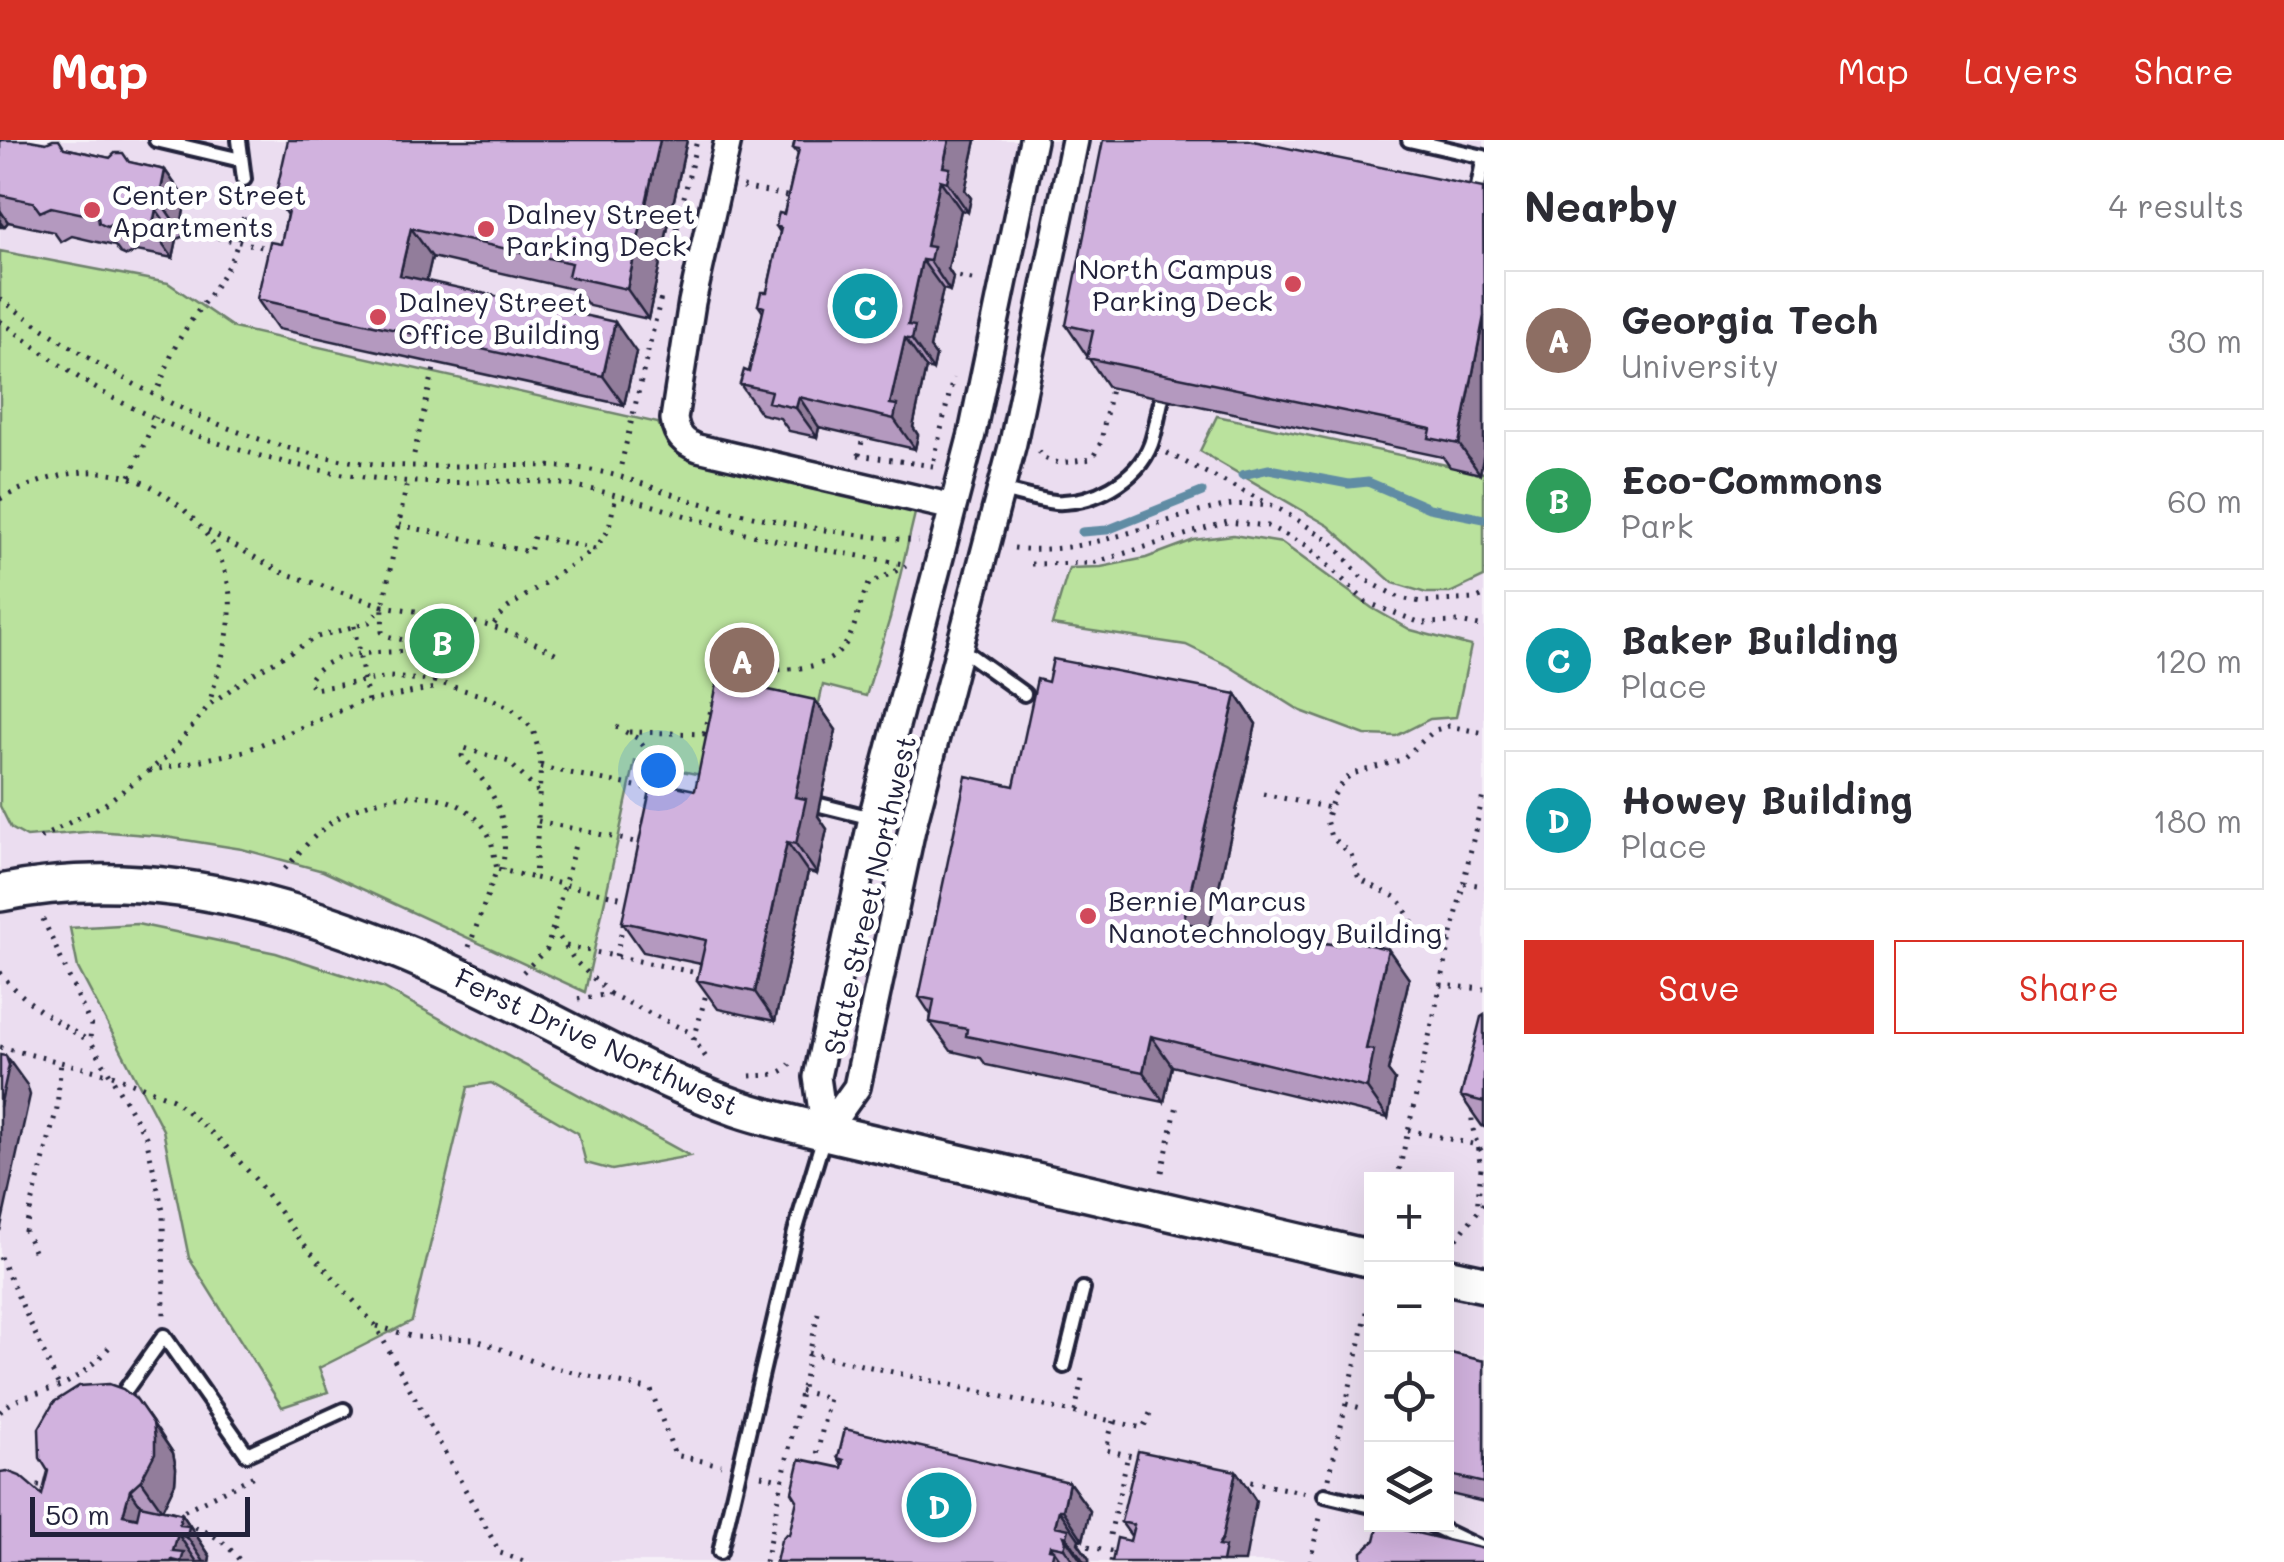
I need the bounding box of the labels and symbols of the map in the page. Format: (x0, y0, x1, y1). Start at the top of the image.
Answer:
place label: Center Street Apartments (112, 176, 307, 244)
place label: Dalney Street Parking Deck (506, 195, 695, 263)
marker: Center Street Apartments (81, 199, 103, 221)
marker: Dalney Street Parking Deck (475, 218, 497, 240)
place label: North Campus Parking Deck (1079, 250, 1273, 318)
pin: C (832, 268, 898, 344)
marker: North Campus Parking Deck (1282, 273, 1304, 295)
place label: Dalney Street Office Building (398, 283, 600, 351)
marker: Dalney Street Office Building (367, 306, 389, 328)
pin: B (410, 604, 474, 678)
pin: A (710, 622, 774, 698)
street label: State Street Northwest (815, 732, 923, 1058)
your location (633, 745, 684, 796)
place label: Bernie Marcus Nanotechnology Building (1108, 882, 1442, 950)
marker: Bernie Marcus Nanotechnology Building (1077, 905, 1099, 927)
street label: Ferst Drive Northwest (449, 959, 745, 1123)
pin: D (906, 1468, 972, 1542)
scale bar (30, 1492, 250, 1536)

